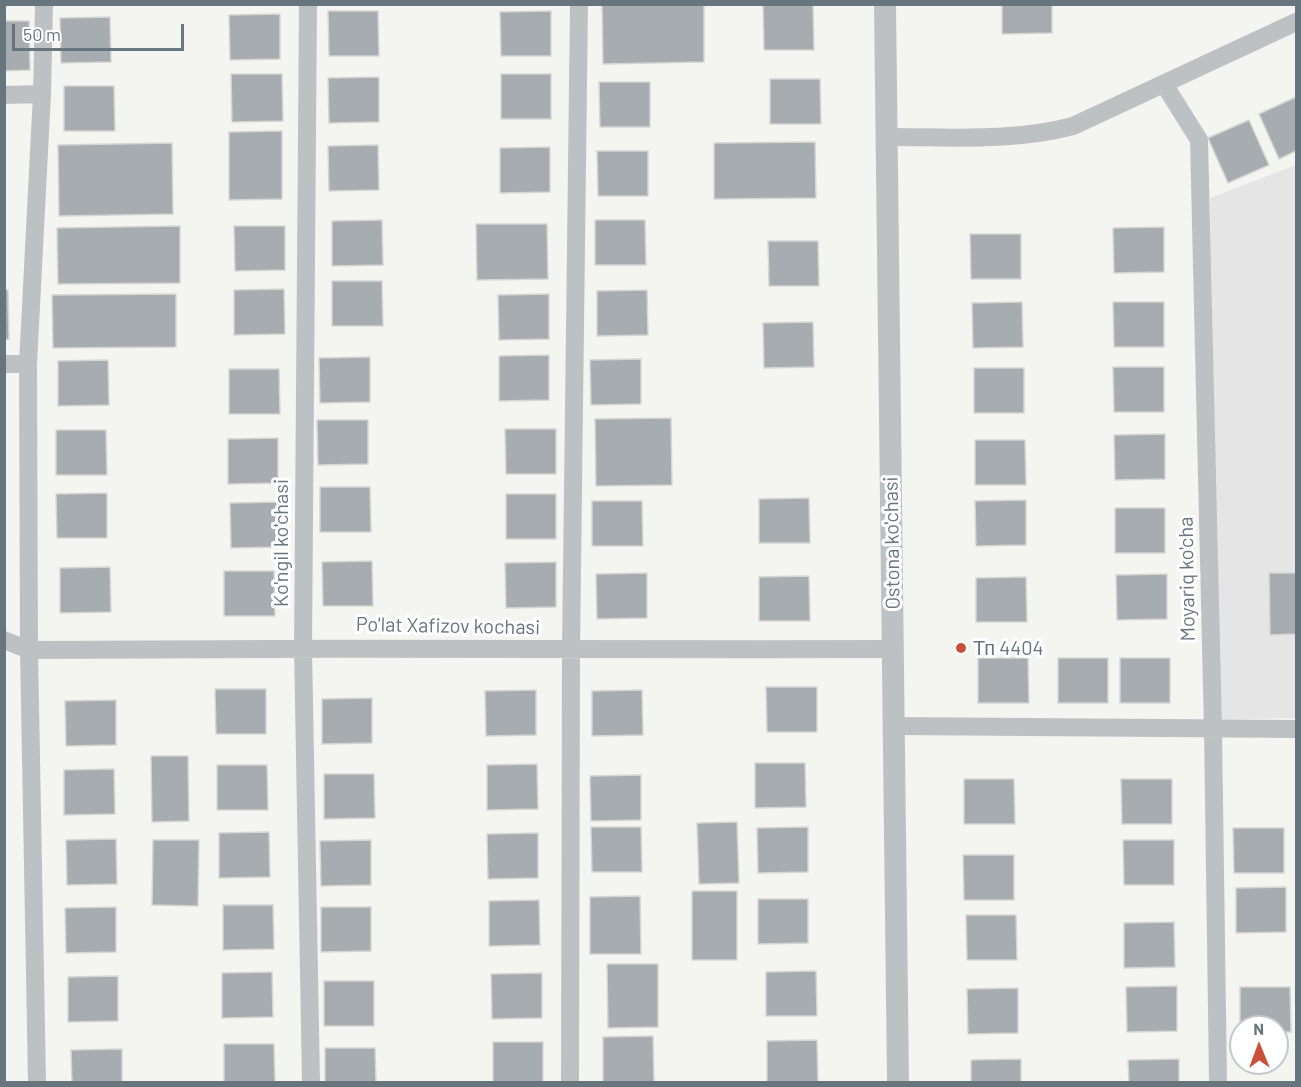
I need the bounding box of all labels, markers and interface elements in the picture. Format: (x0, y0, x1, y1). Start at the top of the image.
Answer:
scale bar (15, 12, 188, 50)
text: 50 m (23, 23, 61, 45)
street label: Ostona ko'chasi (879, 476, 905, 610)
street label: Ko'ngil ko'chasi (269, 479, 293, 607)
street label: Moyariq ko'cha (1174, 516, 1200, 642)
street label: Po'lat Xafizov kochasi (356, 612, 540, 640)
place label: Тп 4404 (973, 636, 1044, 660)
marker: Тп 4404 (954, 641, 968, 655)
north arrow (1229, 1015, 1289, 1075)
text: N (1253, 1019, 1264, 1038)

